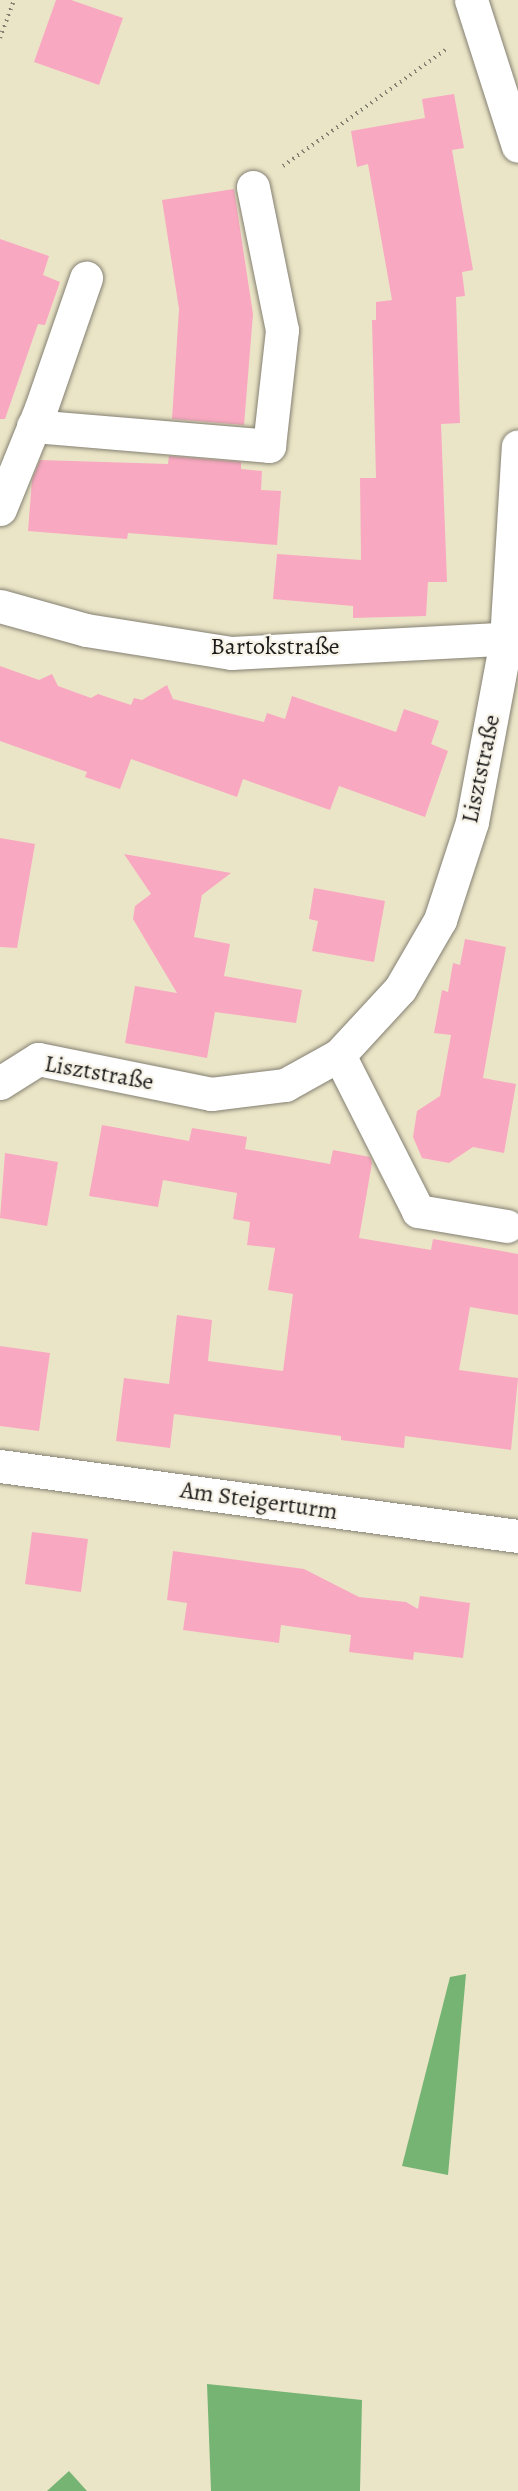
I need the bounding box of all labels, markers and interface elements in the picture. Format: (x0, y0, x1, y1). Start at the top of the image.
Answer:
street label: Bartokstraße (210, 633, 340, 661)
street label: Lisztstraße (455, 712, 507, 826)
street label: Lisztstraße (42, 1049, 156, 1097)
street label: Am Steigerturm (179, 1476, 339, 1526)

